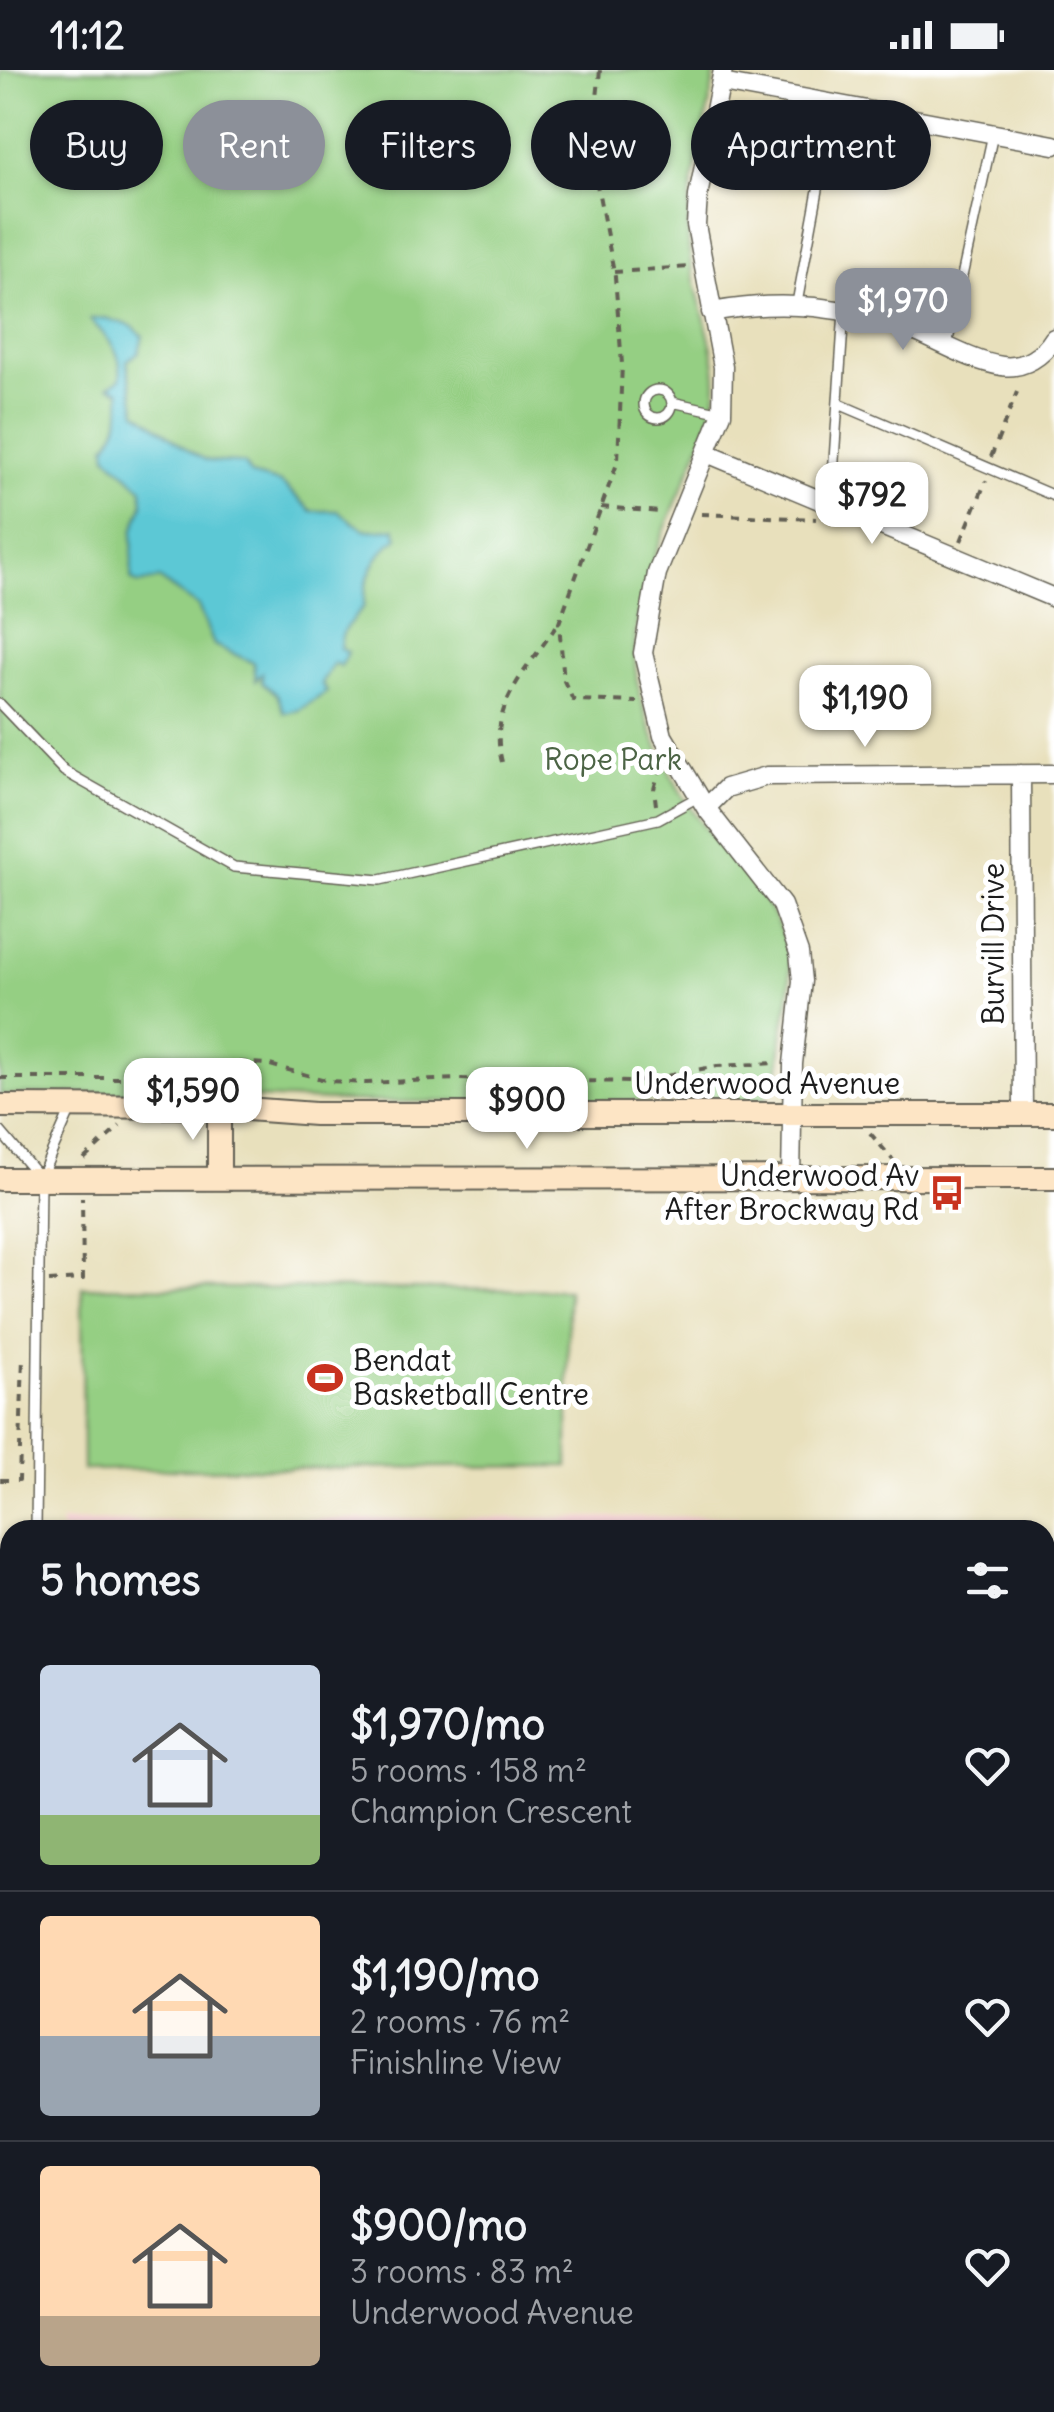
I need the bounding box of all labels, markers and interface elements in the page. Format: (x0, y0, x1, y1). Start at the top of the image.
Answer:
text: 11:12 (50, 12, 125, 59)
chip: Buy (30, 100, 163, 190)
chip: Rent (183, 100, 325, 190)
chip: Filters (345, 100, 511, 190)
chip: New (531, 100, 671, 190)
chip: Apartment (691, 100, 931, 190)
pin: $1,970 (822, 268, 984, 353)
text: $1,970 (857, 280, 949, 321)
pin: $792 (813, 462, 931, 547)
text: $792 (837, 474, 907, 515)
pin: $1,190 (784, 665, 946, 750)
text: $1,190 (821, 677, 909, 718)
park label: Rope Park (544, 740, 682, 778)
street label: Burvill Drive (974, 863, 1012, 1025)
pin: $1,590 (112, 1058, 274, 1143)
street label: Underwood Avenue (634, 1064, 900, 1102)
pin: $900 (468, 1067, 586, 1152)
text: $1,590 (146, 1070, 240, 1111)
text: $900 (488, 1079, 566, 1120)
place label: Underwood Av After Brockway Rd (664, 1156, 919, 1228)
bus stop icon: Underwood Av After Brockway Rd (928, 1174, 966, 1212)
place label: Bendat Basketball Centre (353, 1341, 589, 1413)
sports icon: Bendat Basketball Centre (306, 1359, 344, 1397)
icon: filters (960, 1553, 1015, 1608)
text: 5 homes (40, 1554, 201, 1606)
text: $1,970/mo (350, 1698, 545, 1750)
icon: home (120, 1705, 240, 1825)
icon: heart (960, 1738, 1015, 1793)
text: 5 rooms · 158 m² (350, 1750, 587, 1791)
text: Champion Crescent (350, 1791, 632, 1832)
text: $1,190/mo (350, 1949, 540, 2001)
icon: home (120, 1956, 240, 2076)
icon: heart (960, 1989, 1015, 2044)
text: 2 rooms · 76 m² (350, 2001, 570, 2042)
text: Finishline View (350, 2042, 561, 2083)
text: $900/mo (350, 2199, 527, 2251)
icon: home (120, 2206, 240, 2326)
icon: heart (960, 2239, 1015, 2294)
text: 3 rooms · 83 m² (350, 2251, 574, 2292)
text: Underwood Avenue (350, 2292, 634, 2333)

